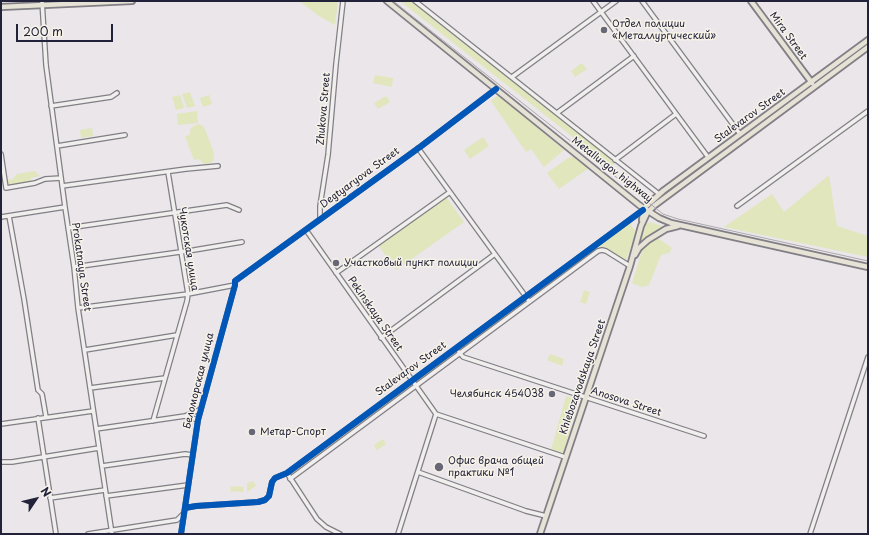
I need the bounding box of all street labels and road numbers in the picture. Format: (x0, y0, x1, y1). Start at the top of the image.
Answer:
street label: Mira Street (767, 10, 809, 62)
street label: Zhukova Street (315, 72, 333, 146)
street label: Stalevarov Street (712, 86, 788, 146)
street label: Metallurgov highway (569, 135, 655, 205)
street label: Degtyaryova Street (318, 145, 402, 211)
street label: Чукотская улица (175, 206, 201, 292)
street label: Prokatnaya Street (69, 222, 93, 312)
street label: Pekinskaya Street (345, 275, 405, 353)
street label: Khlebozavodskaya Street (558, 318, 608, 436)
street label: Беломорская улица (181, 332, 217, 430)
street label: Stalevarov Street (373, 339, 449, 399)
street label: Anosova Street (589, 385, 663, 419)

